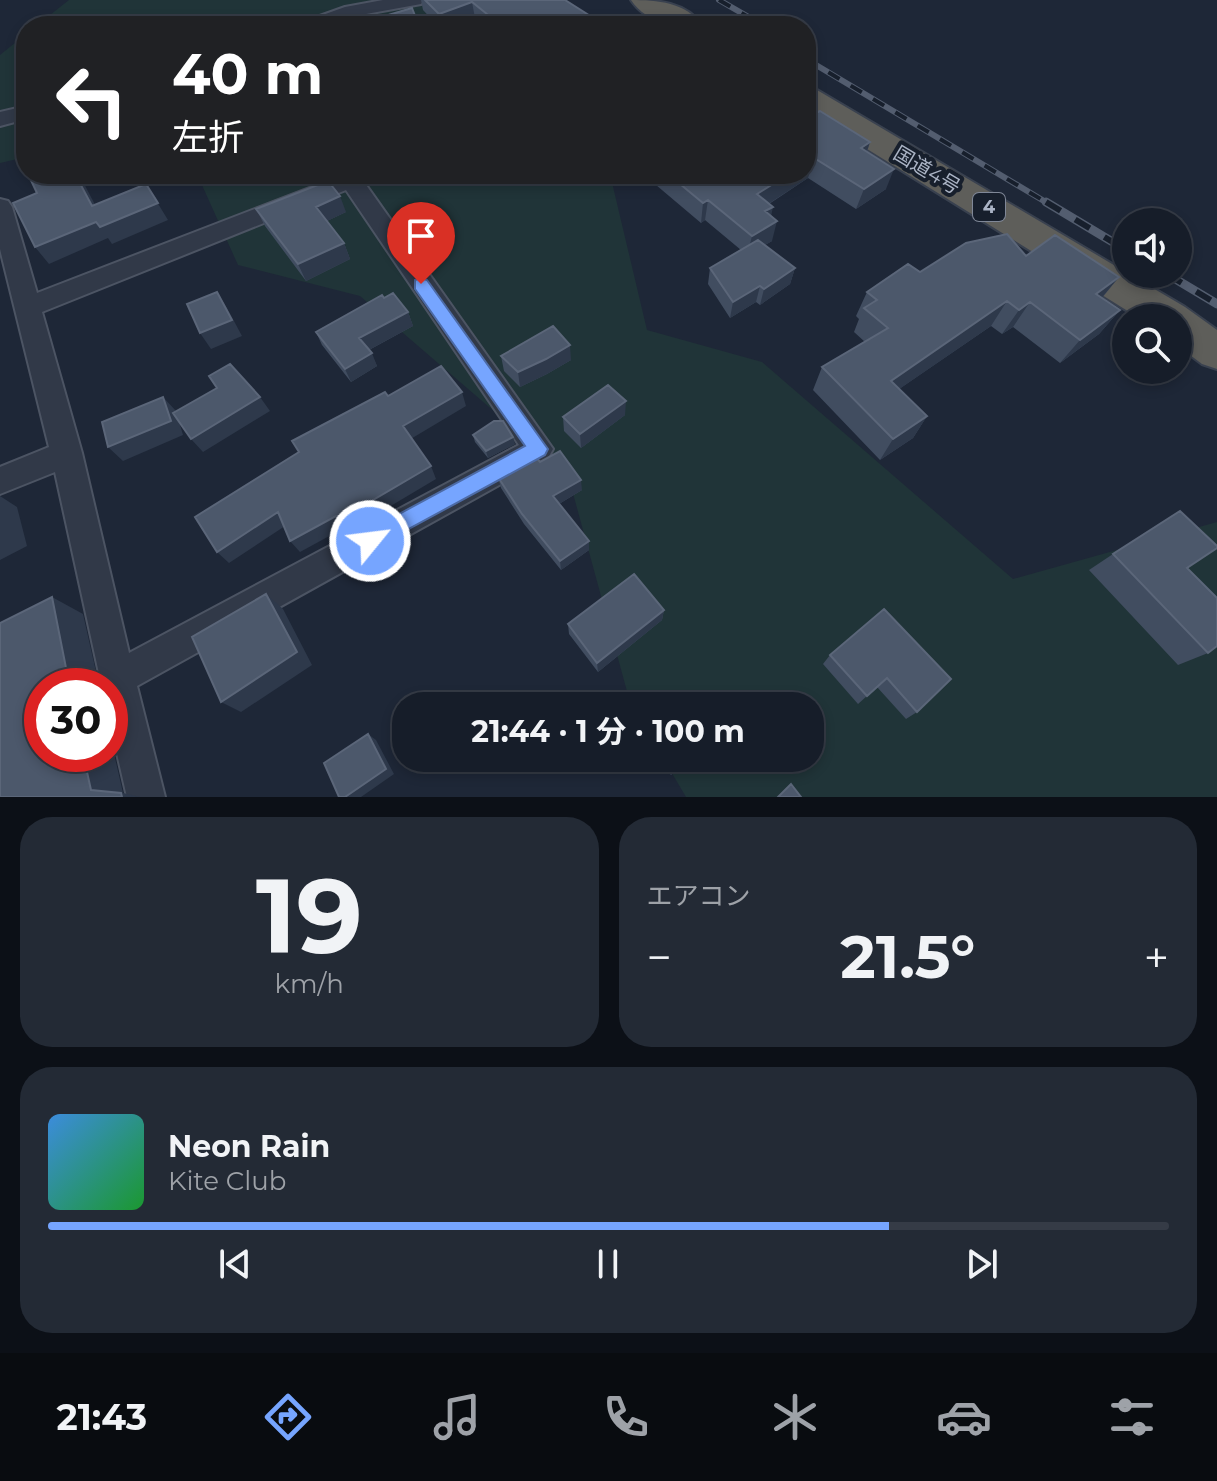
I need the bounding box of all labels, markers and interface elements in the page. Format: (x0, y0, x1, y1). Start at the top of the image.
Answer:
text: 40 m (172, 40, 323, 108)
icon: left (40, 48, 144, 152)
text: 左折 (172, 115, 244, 159)
street label: 国道4号 (889, 141, 965, 199)
road number: 4 (973, 193, 1005, 221)
pin (387, 202, 455, 284)
map controls (1112, 208, 1192, 384)
button: sound (1112, 208, 1192, 288)
icon: arrive (399, 214, 443, 258)
button: search (1112, 304, 1192, 384)
position arrow (328, 499, 412, 583)
speed limit sign: 30 (24, 668, 128, 772)
text: 21:44 · 1 分 · 100 m (471, 713, 745, 750)
text: 19 (256, 852, 363, 979)
text: エアコン (647, 880, 751, 912)
text: 21.5° (840, 920, 975, 993)
text: − (647, 930, 672, 984)
text: + (1144, 930, 1169, 984)
text: km/h (275, 968, 344, 1000)
text: Neon Rain (168, 1128, 330, 1165)
text: Kite Club (168, 1165, 286, 1197)
icon: previous (213, 1242, 257, 1286)
icon: pause (586, 1242, 630, 1286)
icon: next (960, 1242, 1004, 1286)
icon: directions (260, 1389, 316, 1445)
icon: music (429, 1389, 485, 1445)
icon: phone (598, 1389, 654, 1445)
icon: climate (767, 1389, 823, 1445)
icon: car (936, 1389, 992, 1445)
icon: filters (1104, 1389, 1160, 1445)
text: 21:43 (56, 1395, 147, 1439)

